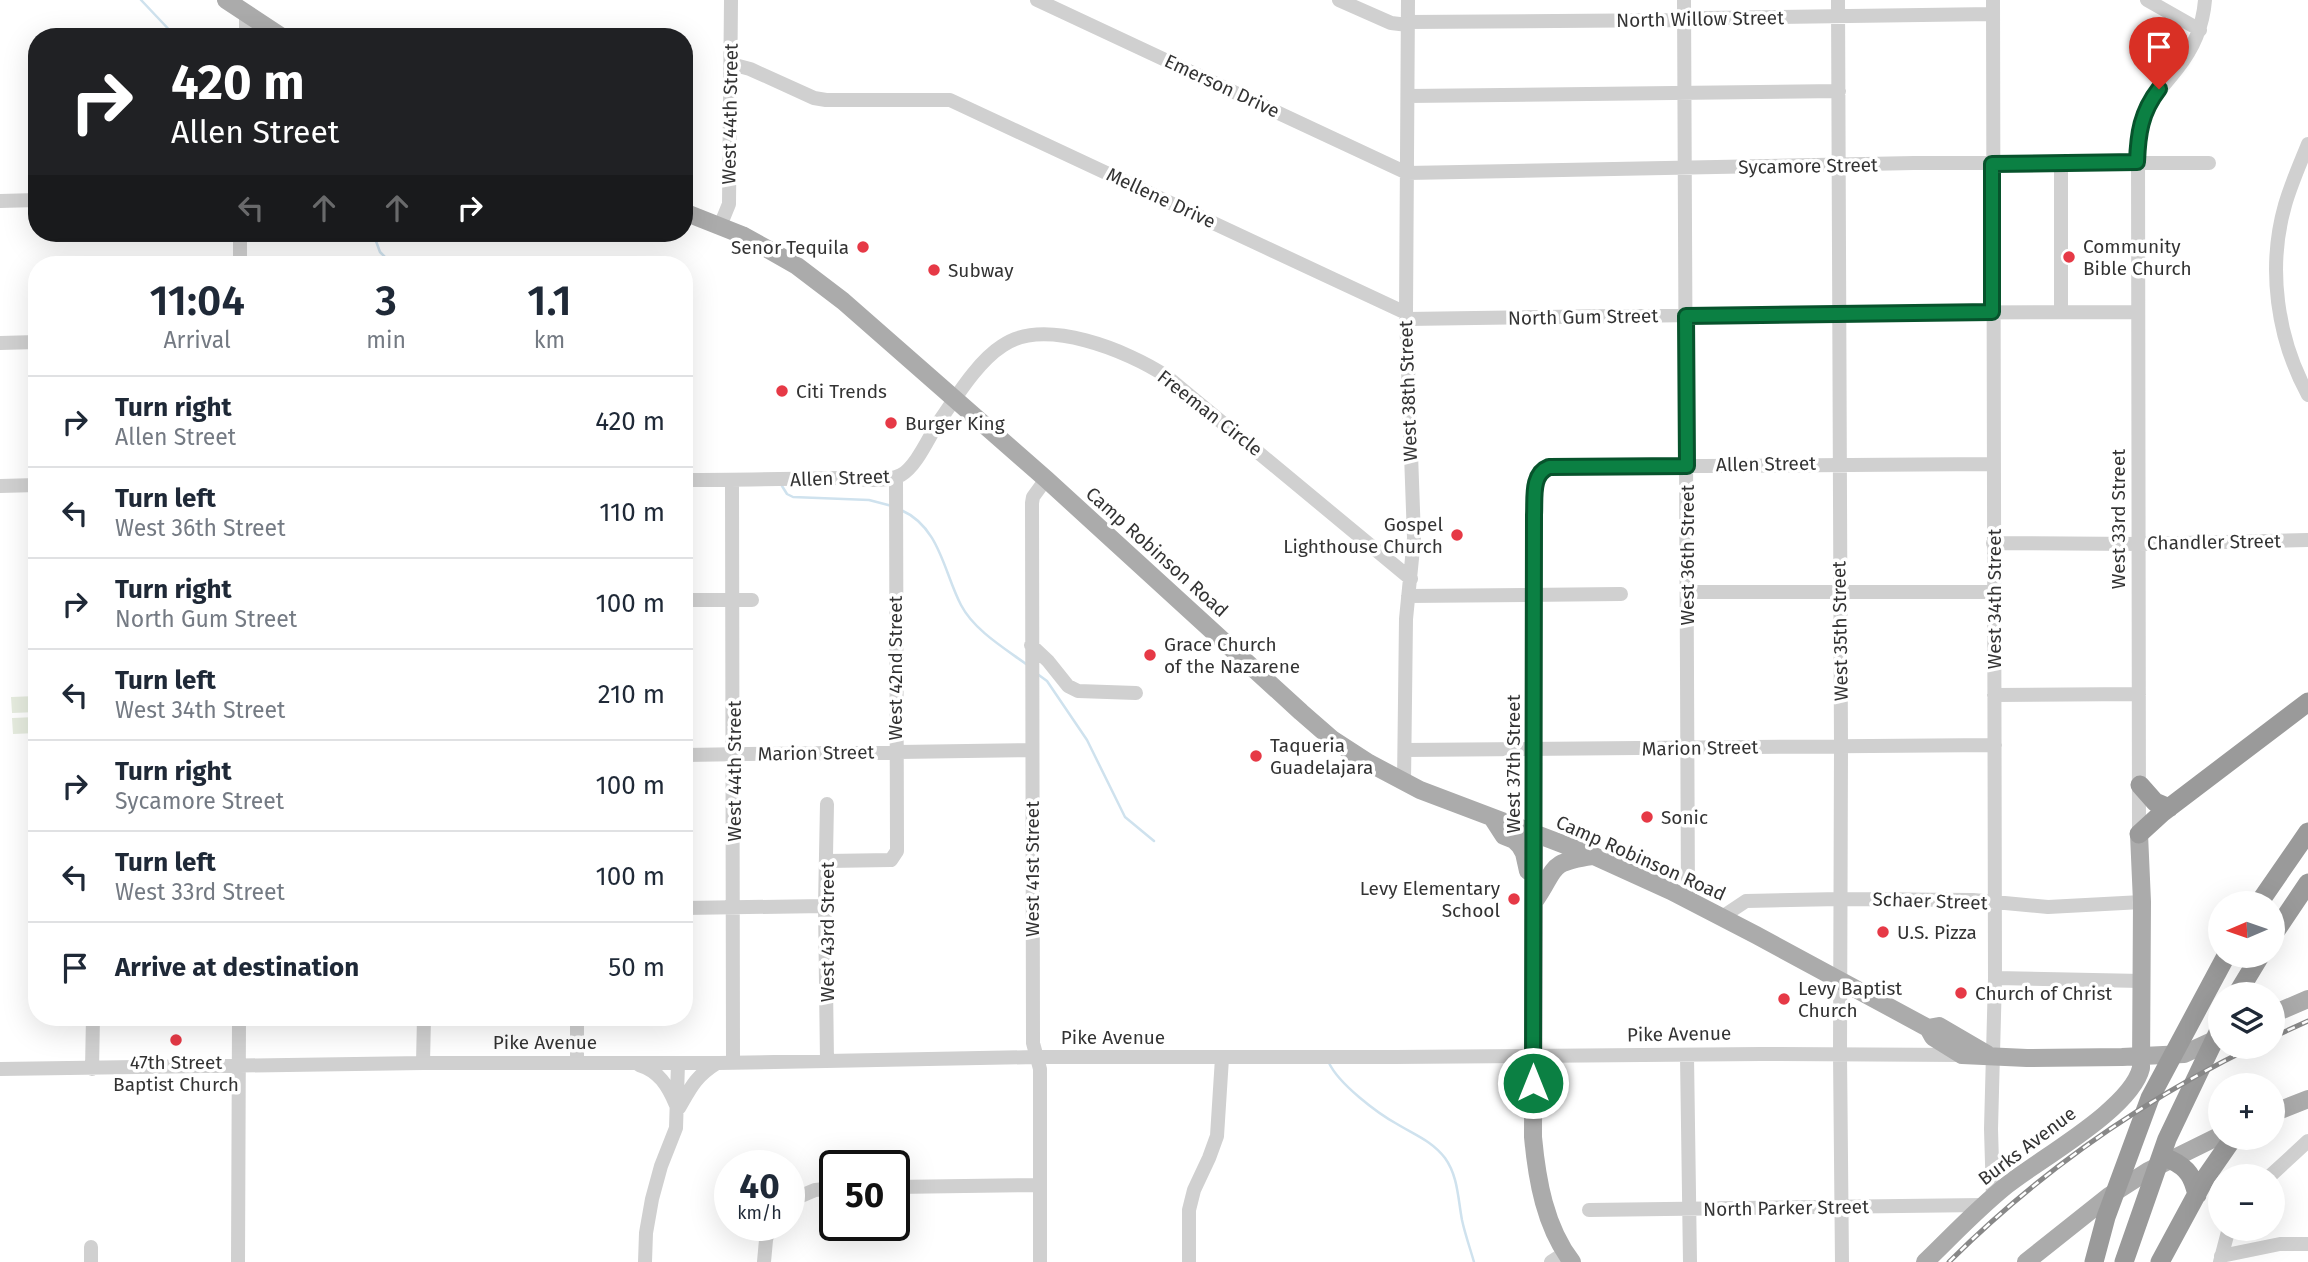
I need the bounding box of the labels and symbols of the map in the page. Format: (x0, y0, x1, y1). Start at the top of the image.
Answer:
street label: North Willow Street (1616, 6, 1784, 32)
pin (2129, 17, 2189, 89)
street label: West 44th Street (717, 43, 743, 185)
street label: Emerson Drive (1161, 49, 1283, 123)
street label: Sycamore Street (1738, 153, 1878, 179)
street label: Mellene Drive (1103, 163, 1219, 233)
place label: Community Bible Church (2083, 235, 2192, 280)
place label: Senor Tequila (731, 236, 849, 259)
marker: Senor Tequila (855, 239, 871, 255)
marker: Community Bible Church (2061, 249, 2077, 265)
place label: Subway (948, 259, 1014, 282)
marker: Subway (926, 262, 942, 278)
street label: North Gum Street (1508, 304, 1658, 330)
street label: West 38th Street (1394, 320, 1422, 462)
street label: Freeman Circle (1153, 365, 1267, 461)
place label: Citi Trends (796, 380, 887, 403)
marker: Citi Trends (774, 383, 790, 399)
place label: Burger King (905, 412, 1005, 435)
marker: Burger King (883, 415, 899, 431)
street label: West 33rd Street (2107, 449, 2130, 589)
street label: Allen Street (1716, 452, 1816, 476)
street label: Allen Street (790, 465, 891, 491)
street label: Camp Robinson Road (1081, 482, 1233, 622)
street label: West 36th Street (1676, 484, 1699, 625)
place label: Gospel Lighthouse Church (1283, 513, 1443, 558)
marker: Gospel Lighthouse Church (1449, 527, 1465, 543)
street label: West 34th Street (1983, 529, 2006, 669)
street label: Chandler Street (2147, 529, 2281, 555)
street label: West 35th Street (1827, 561, 1853, 701)
street label: West 42nd Street (884, 595, 907, 740)
place label: Grace Church of the Nazarene (1164, 633, 1300, 678)
marker: Grace Church of the Nazarene (1142, 647, 1158, 663)
street label: West 37th Street (1502, 694, 1525, 834)
street label: West 44th Street (723, 700, 746, 842)
place label: Taqueria Guadelajara (1270, 734, 1373, 779)
street label: Marion Street (1641, 735, 1759, 761)
street label: Marion Street (757, 740, 875, 766)
marker: Taqueria Guadelajara (1248, 748, 1264, 764)
street label: West 41st Street (1021, 801, 1044, 937)
place label: Sonic (1661, 806, 1708, 829)
marker: Sonic (1639, 809, 1655, 825)
street label: Camp Robinson Road (1553, 810, 1729, 906)
street label: West 43rd Street (816, 862, 839, 1002)
place label: Levy Elementary School (1360, 877, 1501, 922)
street label: Schaer Street (1872, 887, 1988, 915)
marker: Levy Elementary School (1506, 891, 1522, 907)
north arrow (2208, 891, 2286, 968)
place label: U.S. Pizza (1897, 921, 1977, 944)
marker: U.S. Pizza (1875, 924, 1891, 940)
place label: Levy Baptist Church (1798, 977, 1902, 1022)
place label: Church of Christ (1975, 982, 2112, 1005)
marker: Church of Christ (1953, 985, 1969, 1001)
marker: Levy Baptist Church (1776, 991, 1792, 1007)
street label: Pike Avenue (1627, 1022, 1731, 1046)
street label: Pike Avenue (1061, 1026, 1165, 1049)
street label: Pike Avenue (493, 1031, 597, 1054)
marker: 47th Street Baptist Church (168, 1032, 184, 1048)
position arrow (1496, 1046, 1570, 1120)
place label: 47th Street Baptist Church (113, 1051, 239, 1096)
street label: Burks Avenue (1974, 1102, 2080, 1190)
speed limit sign: 50 (819, 1150, 910, 1241)
street label: North Parker Street (1703, 1195, 1869, 1221)

